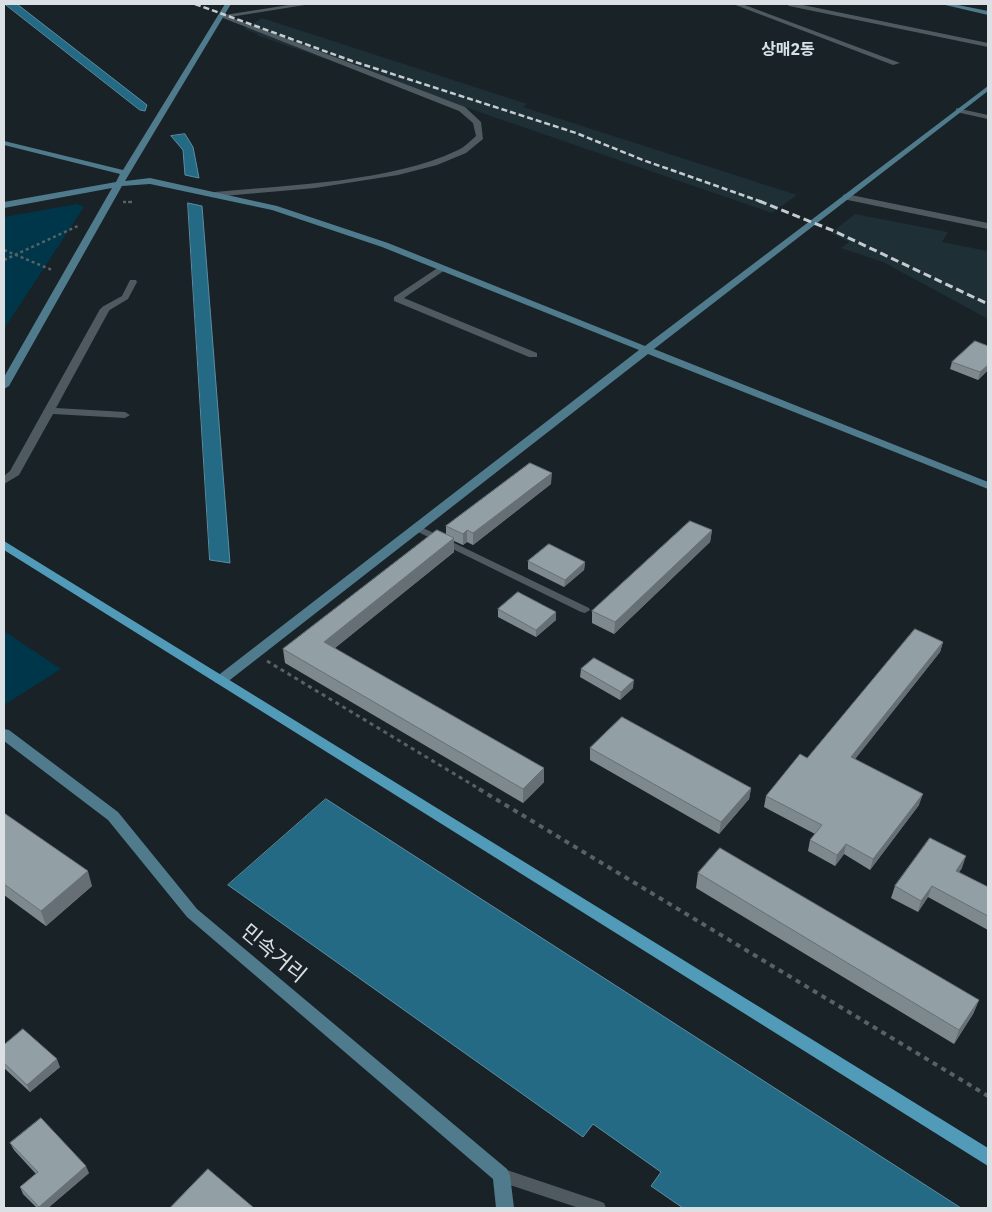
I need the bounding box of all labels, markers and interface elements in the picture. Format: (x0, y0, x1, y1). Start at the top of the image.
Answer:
district label: 상매2동 (761, 40, 815, 60)
street label: 민속거리 (235, 920, 311, 988)

